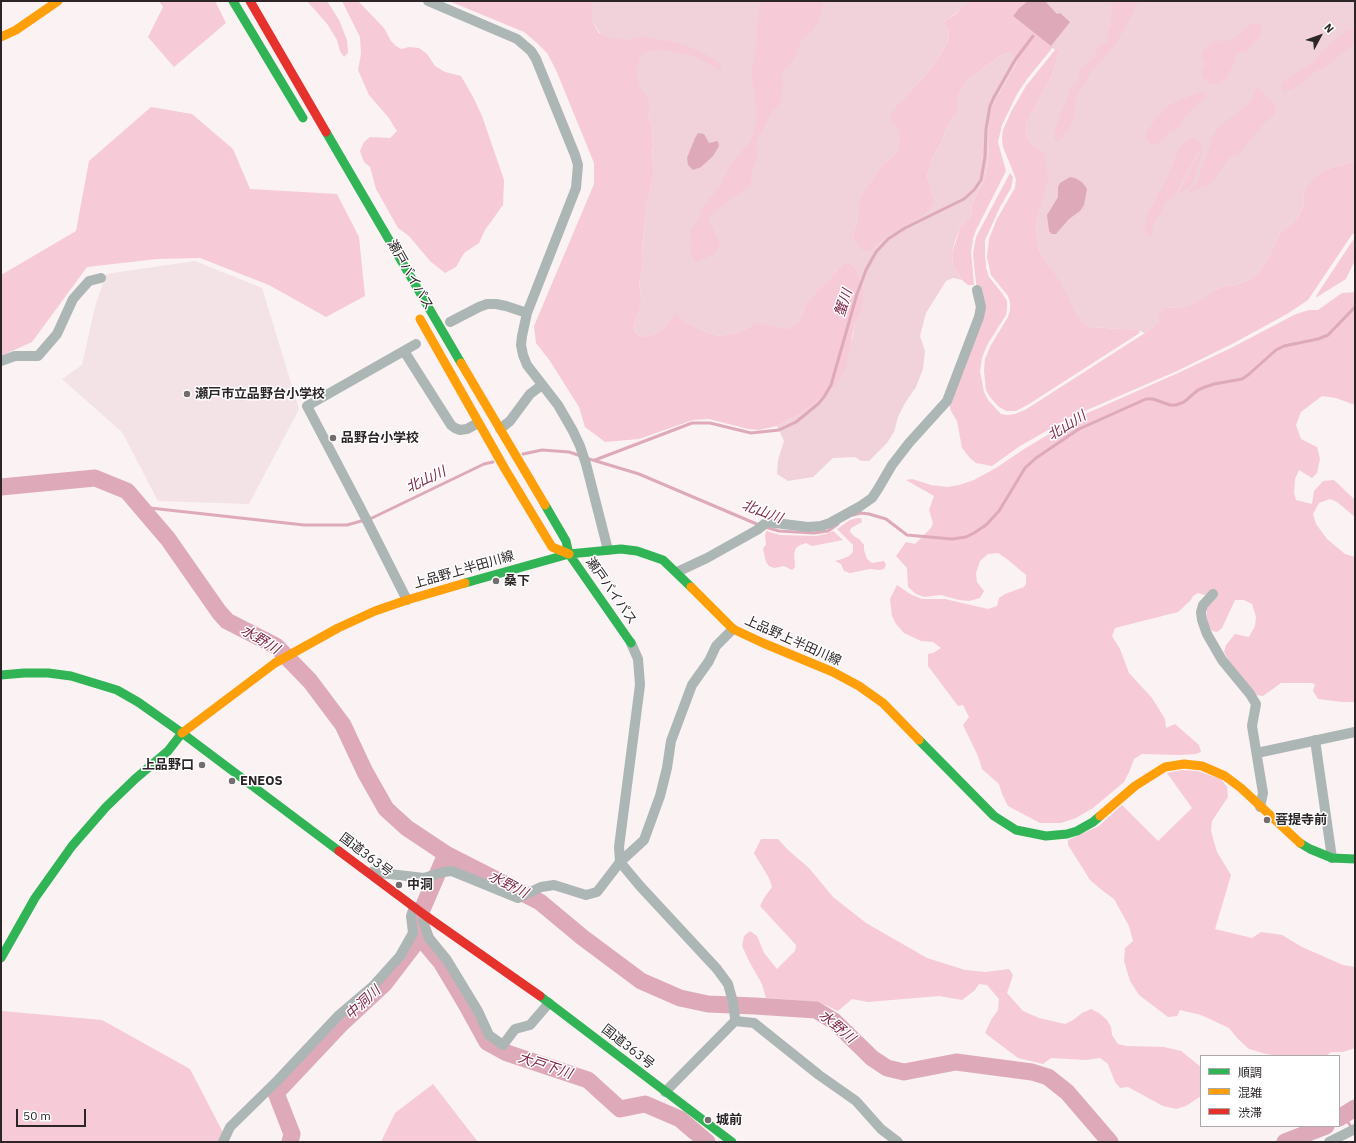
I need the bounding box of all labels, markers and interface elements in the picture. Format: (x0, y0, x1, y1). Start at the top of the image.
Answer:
north arrow (1300, 16, 1340, 56)
text: N (1321, 21, 1337, 36)
street label: 瀬戸バイパス (384, 237, 436, 313)
water label: 蟹川 (832, 287, 856, 319)
place label: 瀬戸市立品野台小学校 (195, 386, 325, 402)
marker: 瀬戸市立品野台小学校 (182, 389, 192, 399)
water label: 北山川 (1045, 408, 1089, 444)
place label: 品野台小学校 (341, 430, 419, 446)
marker: 品野台小学校 (328, 433, 338, 443)
water label: 北山川 (403, 464, 449, 496)
water label: 北山川 (739, 497, 785, 527)
street label: 上品野上半田川線 (412, 548, 516, 592)
street label: 瀬戸バイパス (582, 555, 640, 627)
place label: 桑下 (504, 573, 530, 589)
marker: 桑下 (491, 576, 501, 586)
street label: 上品野上半田川線 (742, 613, 844, 669)
water label: 水野川 (238, 622, 282, 658)
place label: 上品野口 (142, 757, 194, 773)
marker: 上品野口 (197, 760, 207, 770)
place label: ENEOS (240, 773, 283, 789)
marker: ENEOS (227, 776, 237, 786)
place label: 菩提寺前 (1275, 812, 1327, 828)
marker: 菩提寺前 (1262, 815, 1272, 825)
street label: 国道363号 (336, 830, 396, 880)
water label: 水野川 (485, 868, 531, 902)
place label: 中洞 (407, 877, 433, 893)
marker: 中洞 (394, 880, 404, 890)
water label: 中洞川 (342, 983, 384, 1023)
water label: 水野川 (816, 1007, 858, 1047)
street label: 国道363号 (599, 1022, 657, 1072)
water label: 大戸下川 (516, 1049, 574, 1083)
legend (1200, 1055, 1340, 1127)
text: 順調 (1238, 1065, 1262, 1080)
text: 混雑 (1238, 1085, 1262, 1100)
scale bar (18, 1101, 88, 1127)
text: 渋滞 (1238, 1105, 1262, 1120)
text: 50 m (23, 1108, 51, 1123)
place label: 城前 (716, 1112, 742, 1128)
marker: 城前 (703, 1115, 713, 1125)

